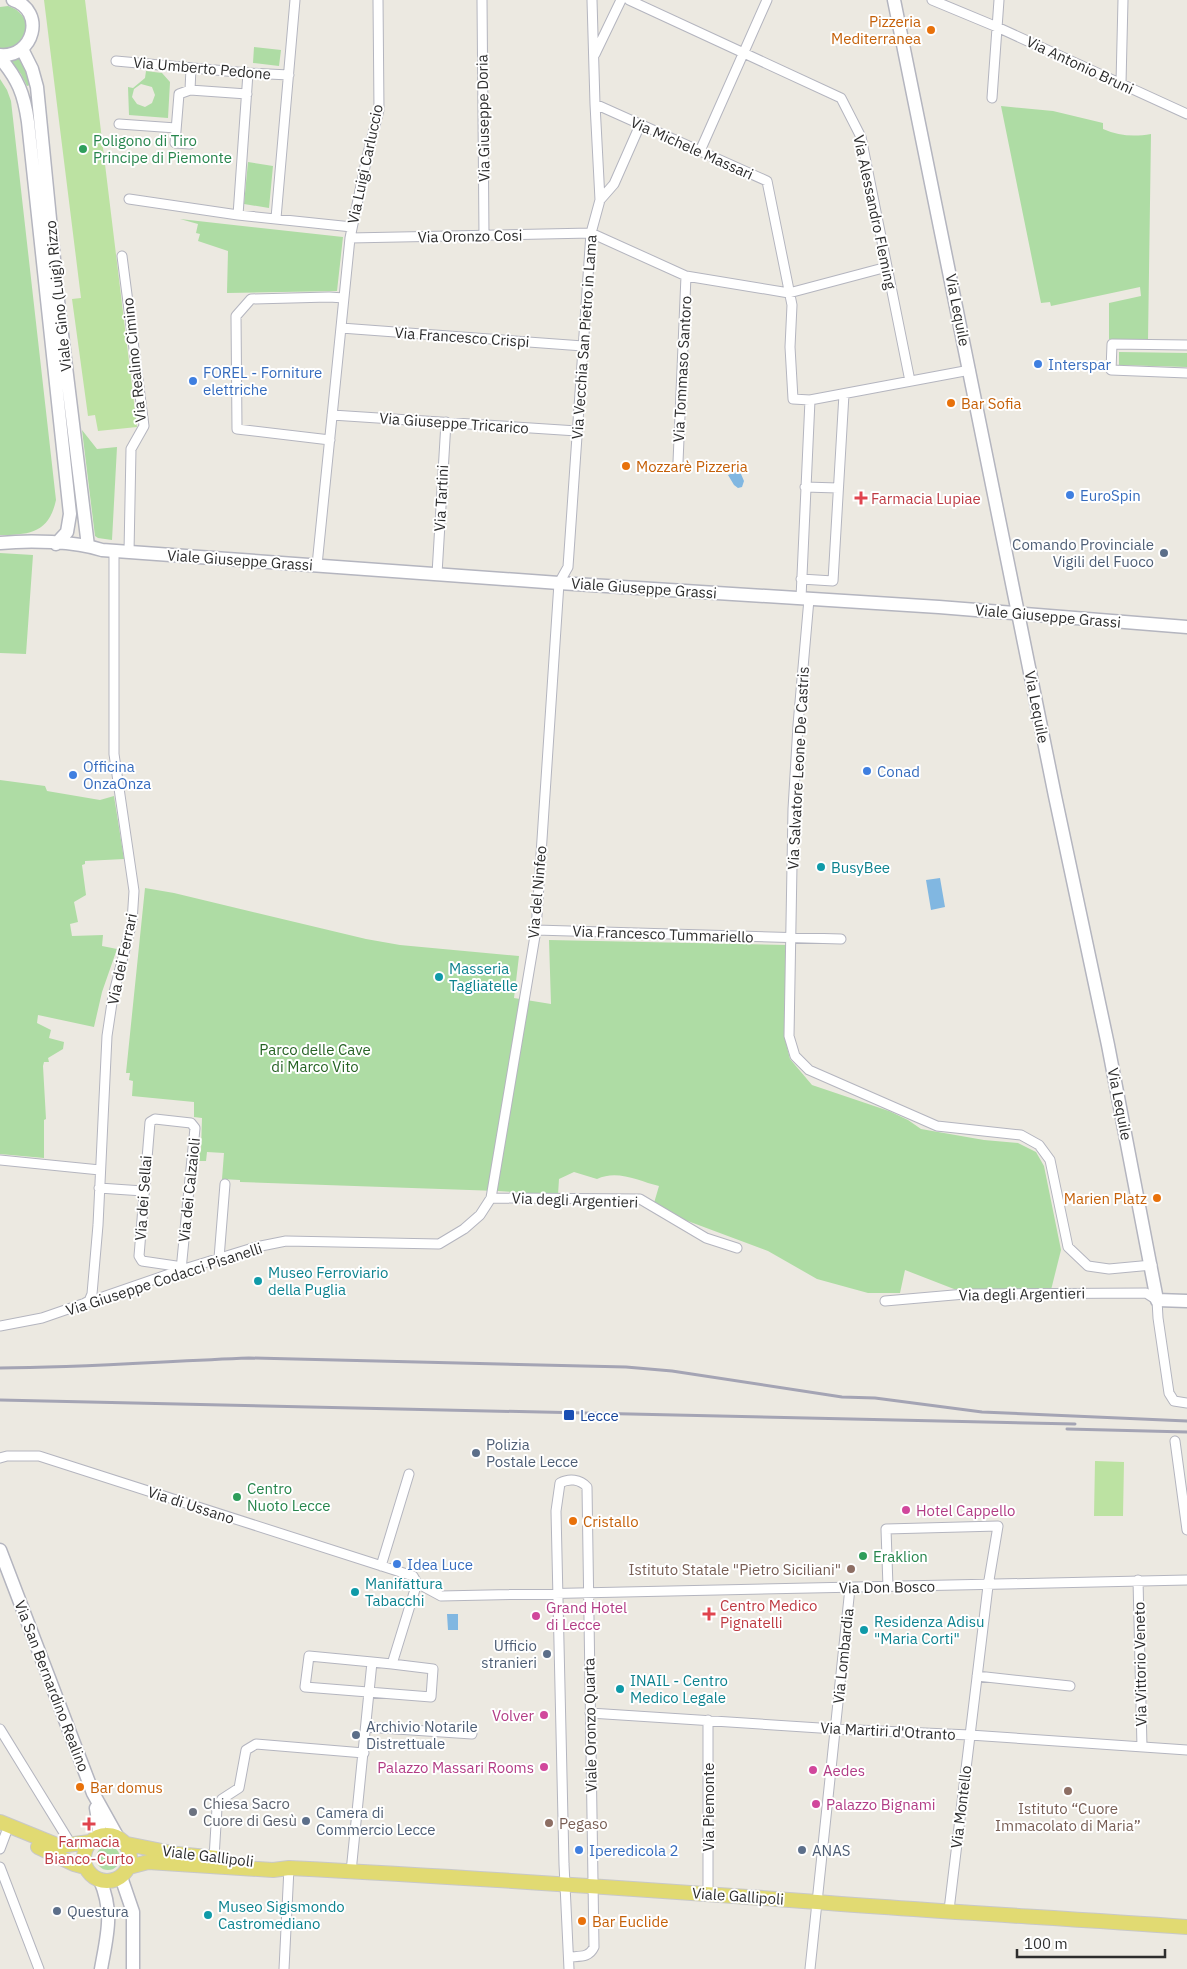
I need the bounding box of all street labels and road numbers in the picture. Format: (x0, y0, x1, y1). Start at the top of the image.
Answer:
street label: Via Antonio Bruni (1023, 32, 1137, 98)
street label: Via Umberto Pedone (132, 53, 272, 83)
street label: Via Giuseppe Doria (472, 54, 494, 182)
street label: Via Luigi Carluccio (343, 102, 387, 226)
street label: Via Michele Massari (628, 112, 756, 184)
street label: Via Alessandro Fleming (849, 133, 901, 291)
street label: Viale Gino (Luigi) Rizzo (41, 220, 75, 372)
street label: Via Oronzo Cosi (417, 226, 523, 246)
street label: Via Vecchia San Pietro in Lama (567, 234, 601, 440)
street label: Via Lequile (942, 272, 974, 348)
street label: Via Tommaso Santoro (669, 295, 695, 443)
street label: Via Realino Cimino (118, 297, 150, 423)
street label: Via Francesco Crispi (394, 323, 530, 351)
street label: Via Giuseppe Tricarico (379, 408, 529, 438)
street label: Via Tartini (430, 464, 452, 532)
street label: Viale Giuseppe Grassi (166, 545, 314, 575)
street label: Viale Giuseppe Grassi (570, 573, 718, 603)
street label: Viale Giuseppe Grassi (974, 600, 1122, 632)
street label: Via Salvatore Leone De Castris (783, 666, 813, 870)
street label: Via Lequile (1021, 669, 1053, 745)
street label: Via del Ninfeo (523, 845, 551, 939)
street label: Via dei Ferrari (103, 911, 141, 1007)
street label: Via Francesco Tummariello (572, 921, 754, 947)
street label: Via Lequile (1104, 1066, 1136, 1142)
street label: Via dei Calzaioli (174, 1137, 204, 1243)
street label: Via dei Sellai (131, 1155, 155, 1241)
street label: Via degli Argentieri (511, 1188, 639, 1212)
street label: Via Giuseppe Codacci Pisanelli (63, 1238, 265, 1320)
street label: Via degli Argentieri (959, 1283, 1085, 1305)
street label: Via di Ussano (145, 1482, 237, 1528)
street label: Via Don Bosco (839, 1577, 935, 1597)
street label: Via San Bernardino Realino (11, 1598, 93, 1774)
street label: Via Vittorio Veneto (1129, 1602, 1151, 1726)
street label: Via Lombardia (829, 1607, 857, 1705)
street label: Viale Oronzo Quarta (579, 1658, 601, 1792)
street label: Via Martiri d'Otranto (820, 1718, 956, 1744)
street label: Via Piemonte (699, 1763, 718, 1851)
street label: Via Montello (946, 1764, 976, 1850)
street label: Viale Gallipoli (161, 1841, 255, 1871)
street label: Viale Gallipoli (691, 1883, 785, 1909)

